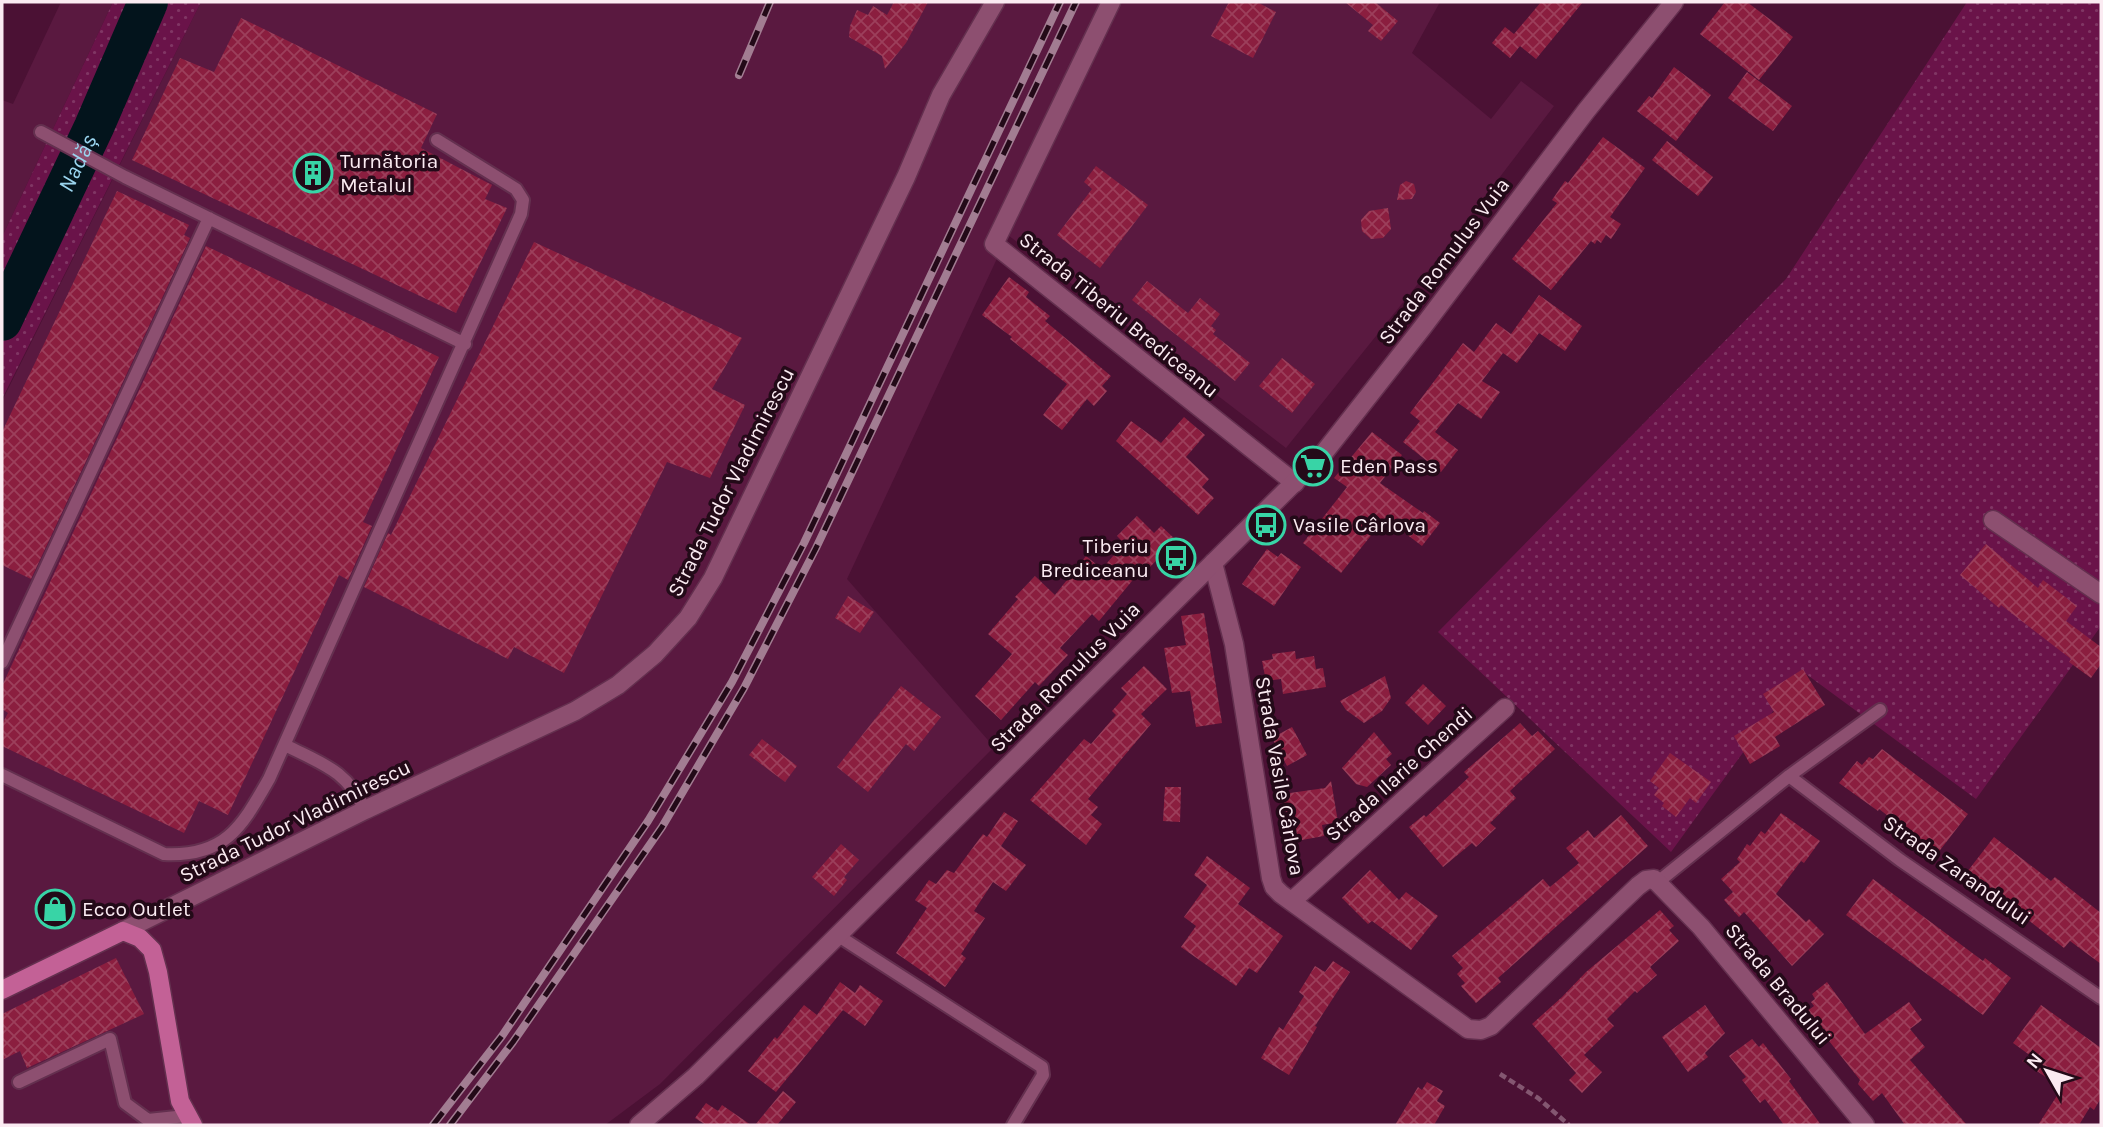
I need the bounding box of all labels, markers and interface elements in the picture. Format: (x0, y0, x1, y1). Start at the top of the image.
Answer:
water label: Nadăș (52, 130, 103, 196)
place label: Turnătoria Metalul (340, 149, 438, 197)
building icon: Turnătoria Metalul (292, 152, 334, 194)
street label: Strada Romulus Vuia (1374, 173, 1514, 349)
street label: Strada Tiberiu Brediceanu (1015, 227, 1223, 403)
street label: Strada Tudor Vladimirescu (663, 363, 799, 601)
supermarket icon: Eden Pass (1292, 445, 1334, 487)
place label: Eden Pass (1340, 454, 1438, 478)
bus stop icon: Vasile Cârlova (1245, 504, 1287, 546)
place label: Vasile Cârlova (1293, 513, 1426, 537)
place label: Tiberiu Brediceanu (1040, 534, 1149, 582)
bus stop icon: Tiberiu Brediceanu (1155, 537, 1197, 579)
street label: Strada Romulus Vuia (985, 597, 1145, 757)
street label: Strada Vasile Cârlova (1251, 675, 1309, 877)
street label: Strada Ilarie Chendi (1321, 702, 1477, 846)
street label: Strada Tudor Vladimirescu (176, 755, 414, 887)
street label: Strada Zarandului (1879, 810, 2035, 930)
shop icon: Ecco Outlet (34, 888, 76, 930)
place label: Ecco Outlet (82, 897, 191, 921)
street label: Strada Bradului (1720, 918, 1836, 1050)
north arrow (2012, 1036, 2082, 1106)
text: N (2022, 1049, 2047, 1073)

